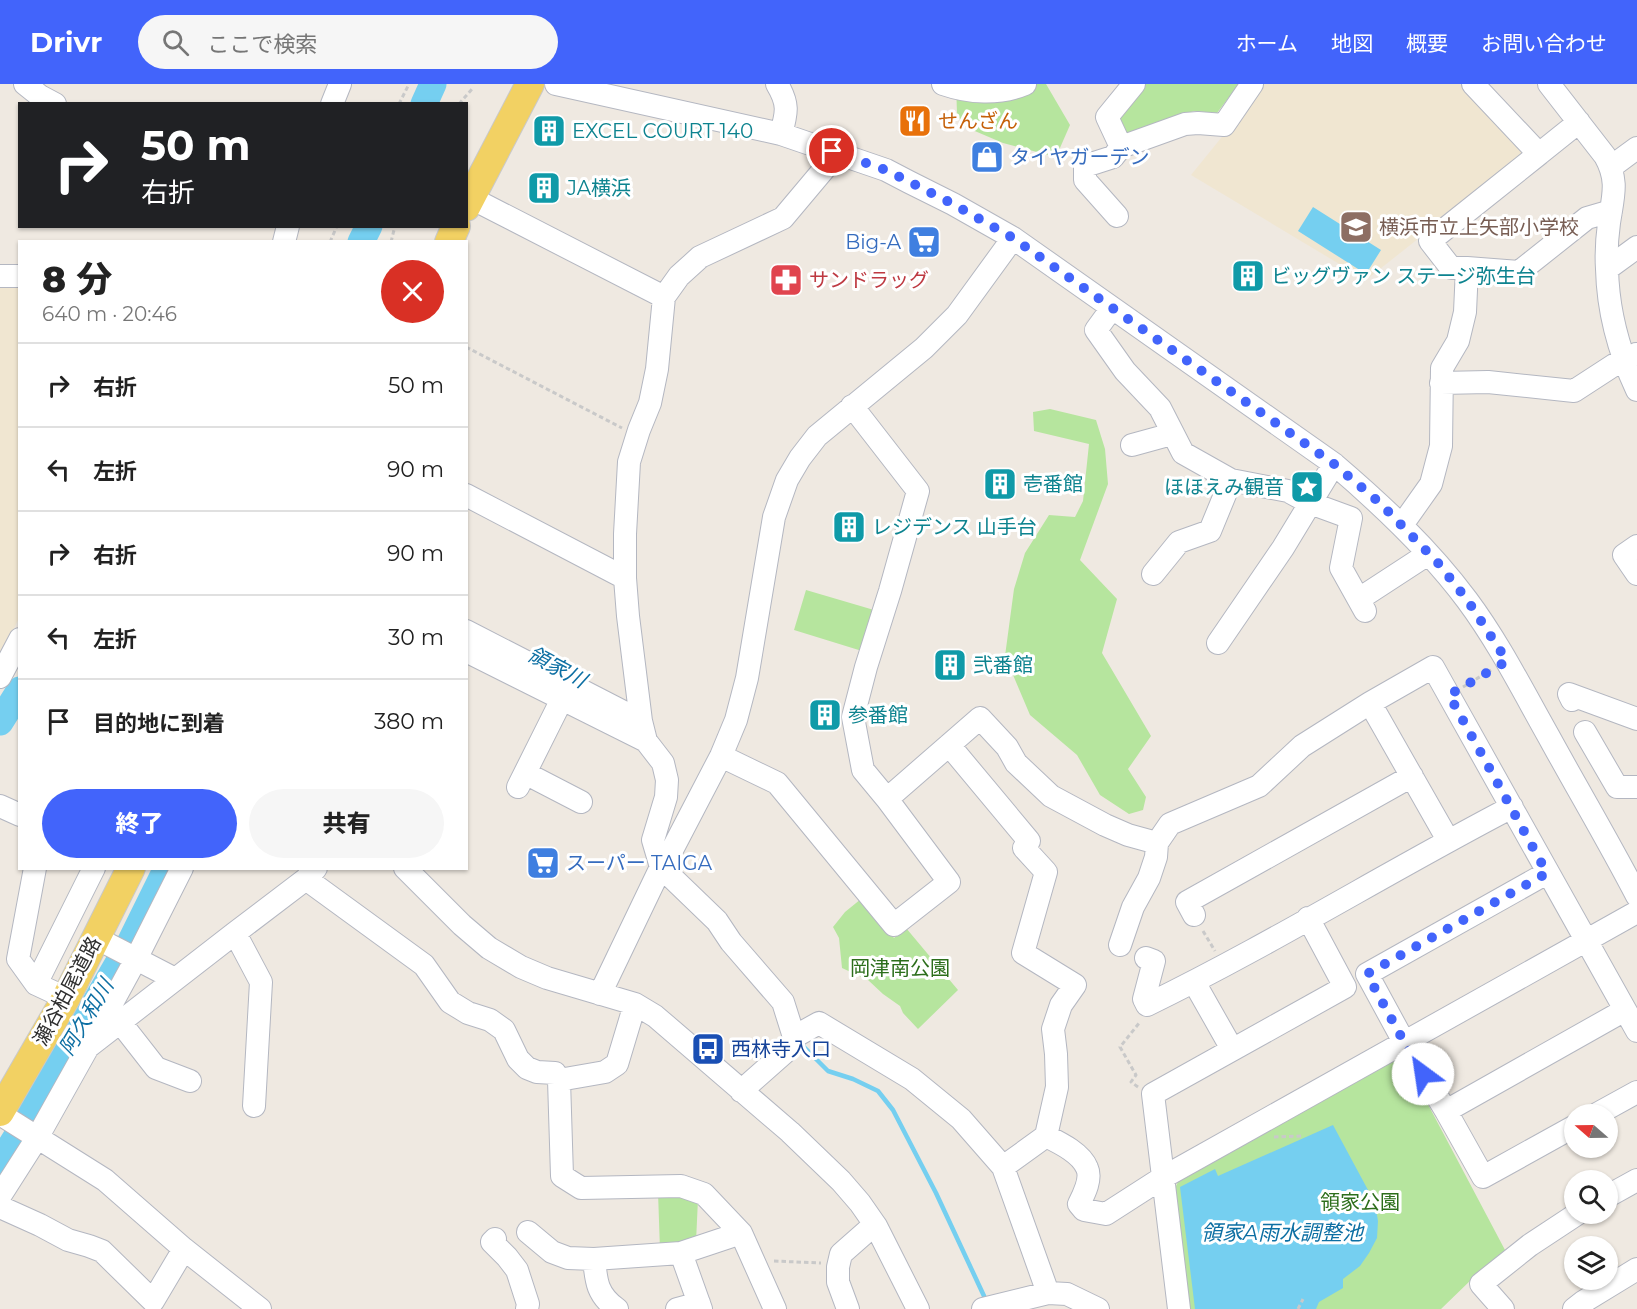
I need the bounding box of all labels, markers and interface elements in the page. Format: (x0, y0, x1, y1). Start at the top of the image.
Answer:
search box (138, 15, 558, 69)
text: Drivr (30, 25, 102, 59)
icon: search (159, 26, 192, 59)
text: ここで検索 (207, 31, 317, 58)
text: ホーム (1236, 31, 1298, 56)
text: 地図 (1331, 31, 1373, 56)
text: 概要 (1406, 31, 1448, 56)
text: お問い合わせ (1481, 31, 1607, 56)
restaurant icon: せんざん (897, 103, 933, 139)
place label: せんざん (938, 109, 1018, 133)
building icon: EXCEL COURT 140 (531, 113, 567, 149)
text: 50 m (141, 119, 250, 171)
place label: EXCEL COURT 140 (572, 119, 753, 143)
pin (806, 125, 857, 176)
icon: right (42, 126, 120, 204)
icon: arrive (815, 134, 848, 167)
shop icon: タイヤガーデン (969, 139, 1005, 175)
place label: タイヤガーデン (1010, 145, 1149, 169)
building icon: JA横浜 (526, 170, 562, 206)
text: 右折 (141, 176, 195, 209)
place label: JA横浜 (566, 176, 631, 200)
school or university icon: 横浜市立上矢部小学校 (1338, 209, 1374, 245)
place label: 横浜市立上矢部小学校 (1379, 215, 1579, 239)
supermarket icon: Big-A (906, 224, 942, 260)
place label: Big-A (845, 230, 902, 254)
text: 8 分 (42, 257, 113, 301)
building icon: ビッグヴァン ステージ弥生台 (1230, 258, 1266, 294)
button: close (381, 260, 444, 323)
pharmacy icon: サンドラッグ (768, 262, 804, 298)
place label: ビッグヴァン ステージ弥生台 (1271, 264, 1536, 288)
place label: サンドラッグ (809, 268, 929, 292)
text: 640 m · 20:46 (42, 302, 177, 326)
icon: right (42, 369, 75, 402)
text: 50 m (388, 372, 444, 399)
text: 右折 (93, 374, 137, 401)
icon: left (42, 453, 75, 486)
text: 90 m (387, 456, 444, 483)
text: 左折 (93, 458, 137, 485)
building icon: 壱番館 (982, 466, 1018, 502)
place icon: ほほえみ観音 (1289, 469, 1325, 505)
place label: 壱番館 (1023, 472, 1083, 496)
place label: ほほえみ観音 (1164, 475, 1284, 499)
building icon: レジデンス 山手台 (831, 509, 867, 545)
place label: レジデンス 山手台 (872, 515, 1037, 539)
icon: right (42, 537, 75, 570)
text: 90 m (387, 540, 444, 567)
text: 右折 (93, 542, 137, 569)
icon: left (42, 621, 75, 654)
text: 30 m (388, 624, 444, 651)
text: 左折 (93, 626, 137, 653)
water label: 領家川 (523, 641, 592, 694)
building icon: 弐番館 (932, 647, 968, 683)
place label: 弐番館 (973, 653, 1033, 677)
building icon: 参番館 (807, 697, 843, 733)
place label: 参番館 (848, 703, 908, 727)
icon: arrive (42, 705, 75, 738)
text: 380 m (374, 708, 444, 735)
text: 目的地に到着 (93, 710, 225, 737)
button: 終了 (42, 789, 237, 858)
button: 共有 (249, 789, 444, 858)
supermarket icon: スーパー TAIGA (525, 845, 561, 881)
place label: スーパー TAIGA (566, 851, 713, 875)
street label: 瀬谷柏尾道路 (28, 932, 106, 1050)
park label: 岡津南公園 (850, 956, 950, 980)
water label: 阿久和川 (54, 973, 119, 1059)
bus stop icon: 西林寺入口 (690, 1031, 726, 1067)
place label: 西林寺入口 (731, 1037, 831, 1061)
position arrow (1391, 1042, 1455, 1106)
north arrow (1564, 1104, 1618, 1158)
map controls (1564, 1104, 1618, 1290)
button: search (1564, 1170, 1618, 1224)
park label: 領家公園 (1320, 1190, 1400, 1214)
water label: 領家A雨水調整池 (1201, 1220, 1365, 1245)
button: layers (1564, 1236, 1618, 1290)

